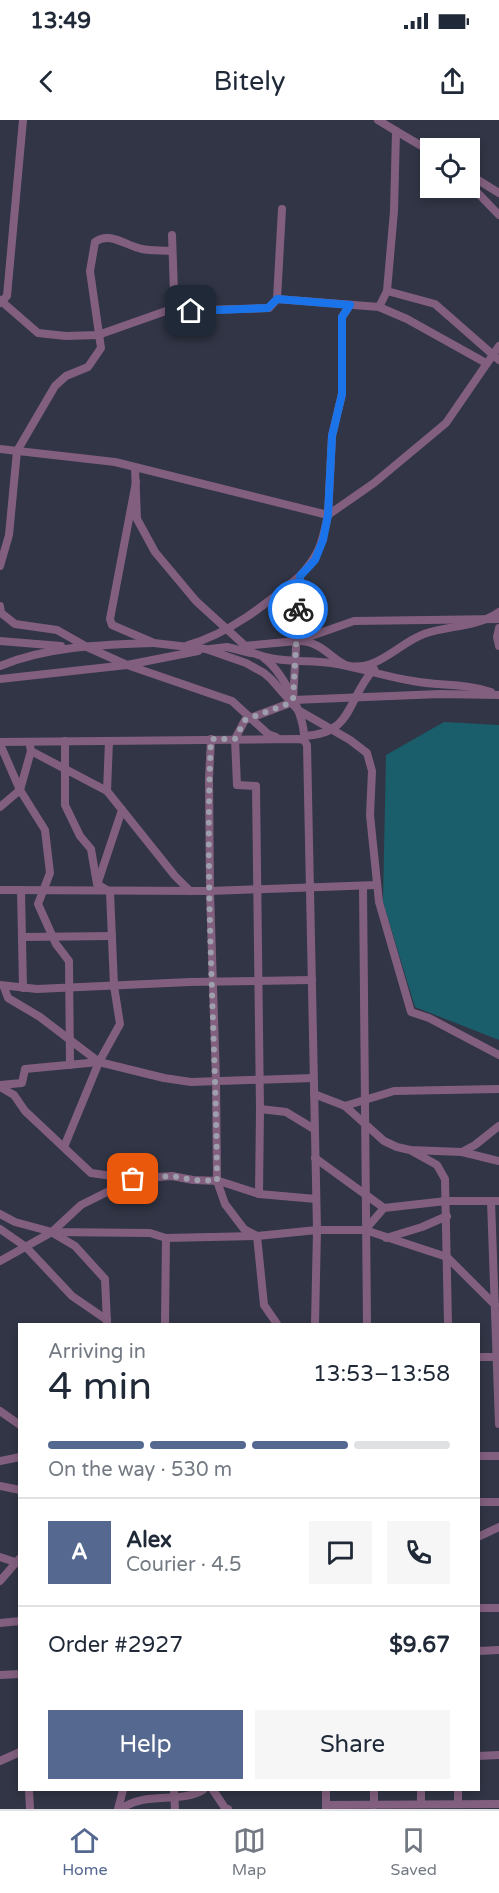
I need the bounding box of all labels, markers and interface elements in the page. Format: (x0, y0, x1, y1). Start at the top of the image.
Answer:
text: 13:49 (30, 8, 91, 34)
icon: back (30, 65, 63, 98)
text: Bitely (214, 65, 285, 98)
icon: share (436, 65, 469, 98)
map controls (420, 138, 480, 198)
button: locate (420, 138, 480, 198)
pin (165, 285, 216, 336)
icon: home (174, 294, 207, 327)
courier (268, 579, 328, 639)
icon: bike (282, 593, 315, 626)
pin (107, 1153, 158, 1204)
icon: bag (116, 1162, 149, 1195)
text: Arriving in (48, 1340, 146, 1364)
text: 13:53–13:58 (313, 1361, 450, 1387)
text: 4 min (48, 1363, 152, 1410)
text: On the way · 530 m (48, 1458, 232, 1482)
button: chat (309, 1521, 372, 1584)
button: phone (387, 1521, 450, 1584)
text: Alex (126, 1527, 172, 1553)
text: A (71, 1539, 88, 1565)
text: Courier · 4.5 (126, 1553, 241, 1577)
text: Order #2927 (48, 1632, 183, 1658)
text: $9.67 (389, 1632, 450, 1658)
button: Help (48, 1710, 243, 1779)
button: Share (255, 1710, 450, 1779)
tab: Home (62, 1824, 107, 1880)
tab: Map (232, 1824, 266, 1880)
tab: Saved (391, 1824, 437, 1880)

